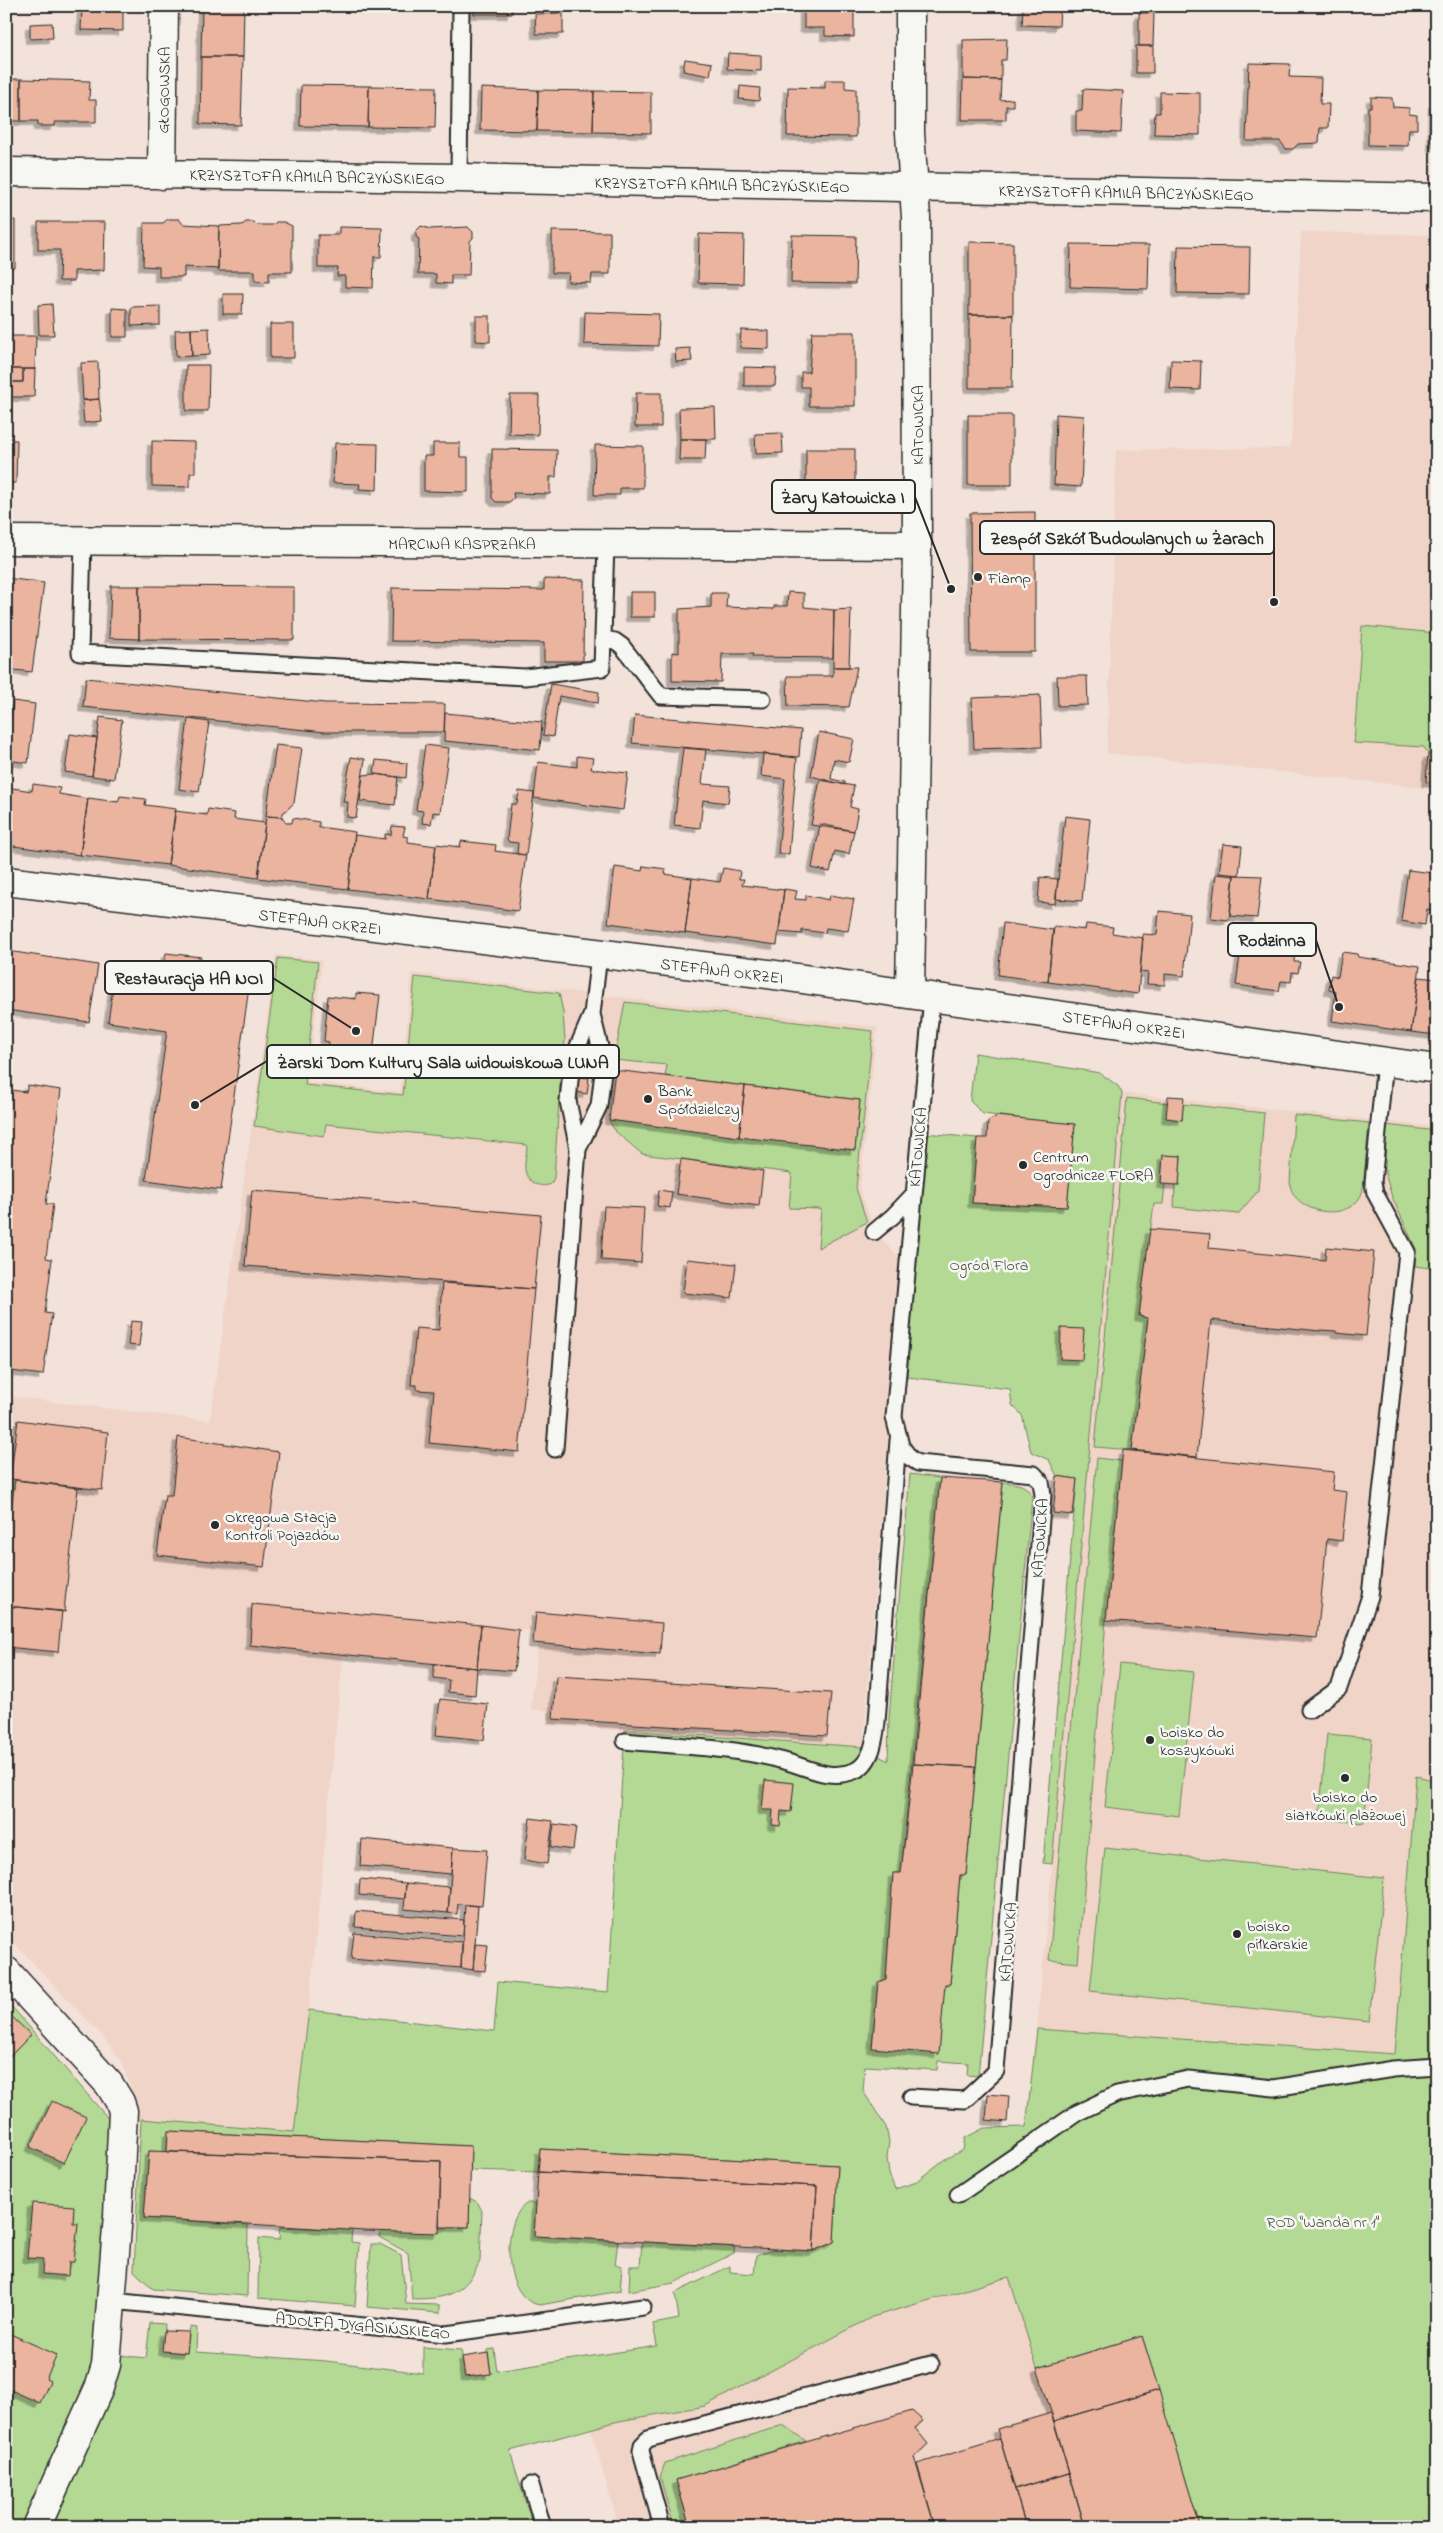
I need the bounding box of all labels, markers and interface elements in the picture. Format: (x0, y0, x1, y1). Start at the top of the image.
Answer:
street label: GŁOGOWSKA (152, 46, 178, 134)
street label: KRZYSZTOFA KAMILA BACZYŃSKIEGO (189, 164, 445, 192)
street label: KRZYSZTOFA KAMILA BACZYŃSKIEGO (594, 172, 850, 200)
street label: KRZYSZTOFA KAMILA BACZYŃSKIEGO (998, 180, 1254, 208)
street label: KATOWICKA (907, 385, 931, 465)
callout: Żary Katowicka I (772, 480, 915, 513)
text: Żary Katowicka I (781, 486, 905, 513)
callout: Zespół Szkół Budowlanych w Żarach (980, 521, 1274, 554)
text: Zespół Szkół Budowlanych w Żarach (990, 527, 1264, 554)
street label: MARCINA KASPRZAKA (388, 533, 536, 557)
place label: Fiamp (987, 567, 1031, 591)
marker: Fiamp (972, 571, 984, 583)
street label: STEFANA OKRZEI (257, 904, 383, 942)
callout: Rodzinna (1228, 923, 1316, 956)
text: Rodzinna (1238, 929, 1306, 955)
street label: STEFANA OKRZEI (659, 953, 785, 991)
callout: Restauracja HA NOI (105, 961, 273, 994)
text: Restauracja HA NOI (115, 967, 263, 993)
street label: STEFANA OKRZEI (1061, 1005, 1187, 1046)
callout: Żarski Dom Kultury Sala widowiskowa LUNA (267, 1045, 619, 1078)
text: Żarski Dom Kultury Sala widowiskowa LUNA (277, 1051, 609, 1078)
place label: Bank Spółdzielczy (657, 1080, 740, 1122)
marker: Bank Spółdzielczy (642, 1093, 654, 1105)
street label: KATOWICKA (904, 1106, 934, 1188)
place label: Centrum Ogrodnicze FLORA (1033, 1146, 1153, 1188)
marker: Centrum Ogrodnicze FLORA (1017, 1159, 1029, 1171)
park label: Ogród Flora (950, 1254, 1028, 1278)
street label: KATOWICKA (1026, 1497, 1056, 1579)
place label: Okręgowa Stacja Kontroli Pojazdów (225, 1506, 339, 1548)
marker: Okręgowa Stacja Kontroli Pojazdów (209, 1519, 221, 1531)
place label: boisko do koszykówki (1160, 1721, 1235, 1763)
marker: boisko do koszykówki (1144, 1734, 1156, 1746)
marker: boisko do siatkówki plażowej (1339, 1772, 1351, 1784)
place label: boisko do siatkówki plażowej (1285, 1786, 1406, 1828)
street label: KATOWICKA (994, 1901, 1024, 1983)
place label: boisko piłkarskie (1247, 1915, 1309, 1957)
marker: boisko piłkarskie (1231, 1928, 1243, 1940)
park label: ROD "Wanda nr 1" (1266, 2211, 1380, 2235)
street label: ADOLFA DYGASIŃSKIEGO (274, 2307, 451, 2347)

